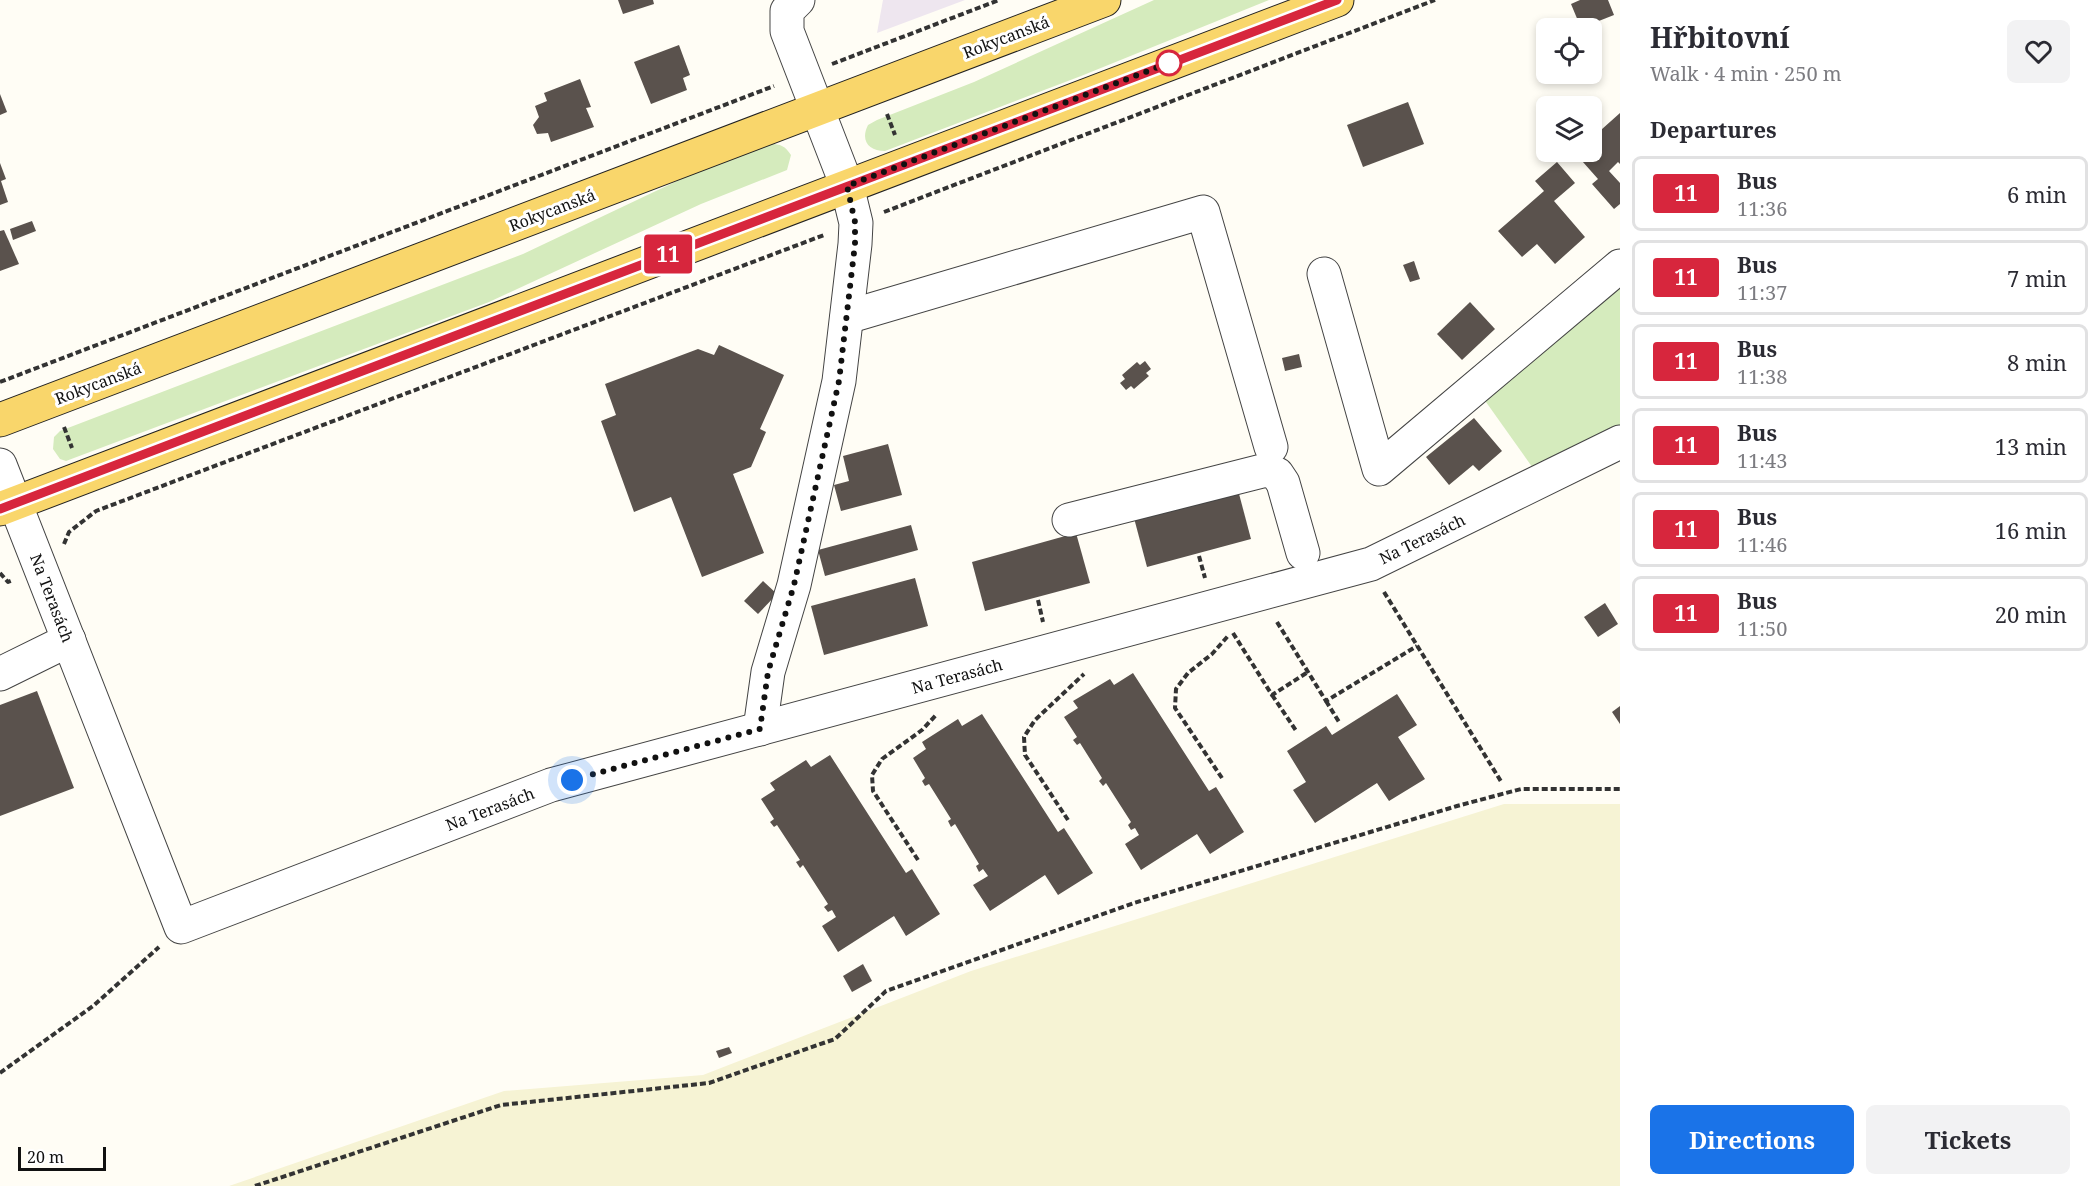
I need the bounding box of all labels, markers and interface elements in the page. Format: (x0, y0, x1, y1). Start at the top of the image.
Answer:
street label: Rokycanská (960, 10, 1052, 64)
map controls (1536, 18, 1602, 162)
button: locate (1536, 18, 1602, 84)
text: Hřbitovní (1650, 18, 1790, 56)
button: heart (2007, 20, 2070, 83)
unlabelled marker (1156, 50, 1182, 76)
text: Walk · 4 min · 250 m (1650, 60, 1842, 87)
button: layers (1536, 96, 1602, 162)
text: Departures (1650, 114, 1777, 144)
text: Bus (1737, 165, 1777, 195)
text: 11 (1674, 179, 1698, 207)
text: 6 min (2007, 179, 2067, 209)
street label: Rokycanská (506, 183, 598, 237)
text: 11:36 (1737, 195, 1787, 222)
line badge: 11 (641, 234, 695, 274)
text: 11 (656, 240, 680, 268)
text: Bus (1737, 249, 1777, 279)
text: 11 (1674, 263, 1698, 291)
text: 7 min (2007, 263, 2067, 293)
text: 11:37 (1737, 279, 1787, 306)
text: Bus (1737, 333, 1777, 363)
text: 11 (1674, 347, 1698, 375)
text: 8 min (2007, 347, 2067, 377)
street label: Rokycanská (52, 356, 144, 410)
text: 11:38 (1737, 363, 1787, 390)
text: Bus (1737, 417, 1777, 447)
text: 11 (1674, 431, 1698, 459)
text: 13 min (1995, 431, 2067, 461)
text: 11:43 (1737, 447, 1787, 474)
text: Bus (1737, 501, 1777, 531)
street label: Na Terasách (1375, 509, 1469, 569)
text: 11 (1674, 515, 1698, 543)
text: 16 min (1995, 515, 2067, 545)
text: 11:46 (1737, 531, 1787, 558)
street label: Na Terasách (25, 550, 79, 646)
text: Bus (1737, 585, 1777, 615)
text: 11 (1674, 599, 1698, 627)
text: 20 min (1995, 599, 2067, 629)
text: 11:50 (1737, 615, 1787, 642)
street label: Na Terasách (909, 653, 1005, 699)
your location (557, 765, 587, 795)
street label: Na Terasách (442, 782, 538, 836)
button: Directions (1650, 1105, 1854, 1174)
button: Tickets (1866, 1105, 2070, 1174)
scale bar (18, 1144, 106, 1172)
text: 20 m (27, 1146, 64, 1168)

